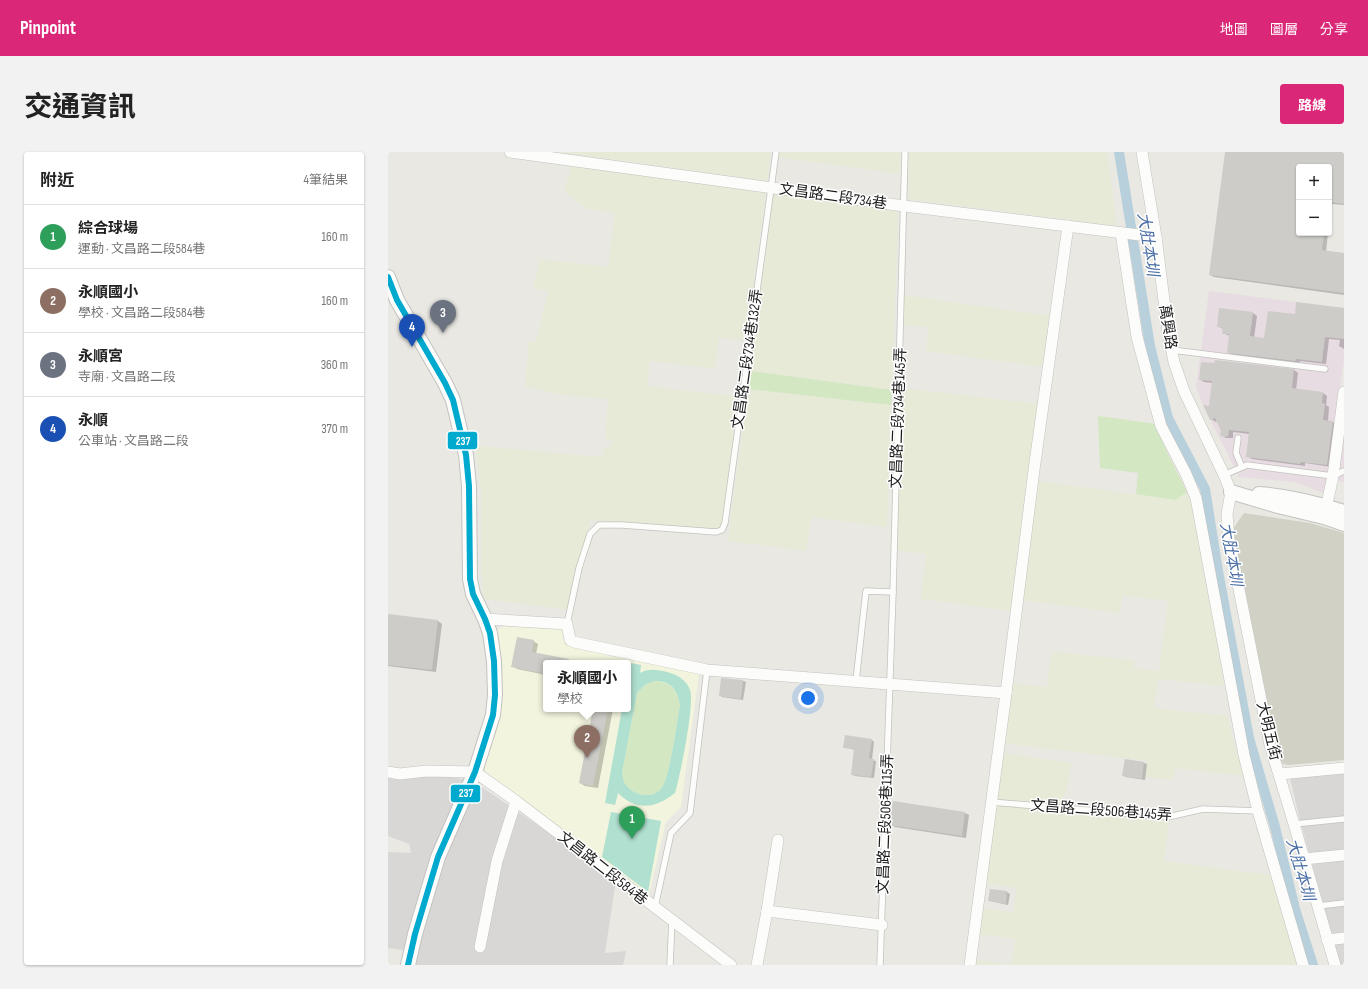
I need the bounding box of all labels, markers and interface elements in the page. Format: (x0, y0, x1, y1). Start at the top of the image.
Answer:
text: Pinpoint (20, 17, 76, 40)
text: 地圖 (1220, 21, 1248, 38)
text: 圖層 (1270, 21, 1298, 38)
text: 分享 (1320, 21, 1348, 38)
button: 路線 (1280, 84, 1344, 124)
text: 交通資訊 (24, 91, 136, 124)
map controls (1296, 164, 1332, 236)
button: + (1296, 164, 1332, 200)
text: 附近 (40, 171, 74, 191)
text: 4筆結果 (304, 172, 348, 188)
street label: 文昌路二段734巷 (778, 180, 888, 213)
button: − (1296, 200, 1332, 236)
water label: 大肚本圳 (1133, 211, 1162, 279)
text: 綜合球場 (78, 219, 138, 238)
text: 1 (50, 229, 56, 245)
text: 160 m (322, 229, 348, 245)
text: 運動 · 文昌路二段584巷 (78, 241, 205, 257)
text: 永順國小 (78, 283, 138, 302)
street label: 文昌路二段734巷132弄 (728, 288, 767, 430)
text: 2 (50, 293, 56, 309)
text: 160 m (322, 293, 348, 309)
pin: 3 (430, 300, 456, 333)
street label: 萬興路 (1155, 303, 1180, 351)
text: 學校 · 文昌路二段584巷 (78, 305, 205, 321)
pin: 4 (399, 314, 425, 347)
text: 永順宮 (78, 347, 123, 366)
street label: 文昌路二段734巷145弄 (887, 347, 910, 489)
text: 3 (50, 357, 56, 373)
text: 360 m (321, 357, 348, 373)
text: 寺廟 · 文昌路二段 (78, 369, 176, 385)
text: 永順 (78, 411, 108, 430)
text: 4 (50, 421, 56, 437)
text: 370 m (321, 421, 348, 437)
line badge: 237 (447, 431, 478, 450)
text: 公車站 · 文昌路二段 (78, 433, 189, 449)
text: 237 (456, 435, 470, 448)
water label: 大肚本圳 (1216, 521, 1246, 589)
popup (543, 660, 631, 712)
text: 永順國小 (557, 669, 617, 688)
your location (798, 688, 818, 708)
text: 學校 (557, 691, 583, 707)
street label: 大明五街 (1252, 700, 1285, 763)
pin: 2 (574, 725, 600, 758)
street label: 文昌路二段506巷115弄 (874, 753, 897, 895)
line badge: 237 (450, 784, 481, 803)
text: 237 (459, 787, 473, 800)
street label: 文昌路二段506巷145弄 (1030, 796, 1172, 825)
pin: 1 (619, 806, 645, 839)
street label: 文昌路二段584巷 (554, 827, 652, 909)
water label: 大肚本圳 (1282, 836, 1318, 905)

